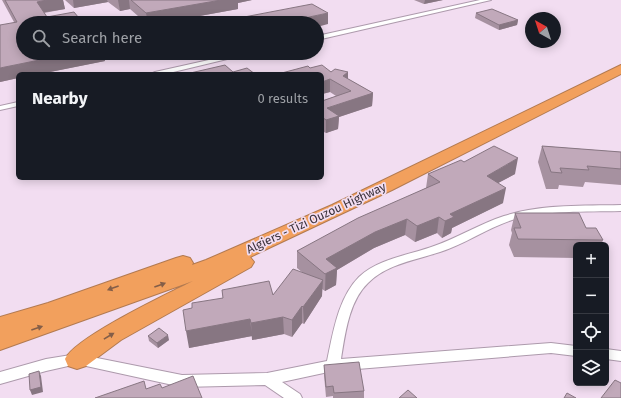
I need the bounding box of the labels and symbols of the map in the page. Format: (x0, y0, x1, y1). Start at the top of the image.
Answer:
north arrow (525, 12, 561, 48)
street label: Algiers - Tizi Ouzou Highway (244, 179, 388, 257)
one-way arrow (154, 281, 166, 287)
one-way arrow (106, 285, 118, 291)
one-way arrow (31, 325, 43, 331)
one-way arrow (103, 333, 115, 340)

